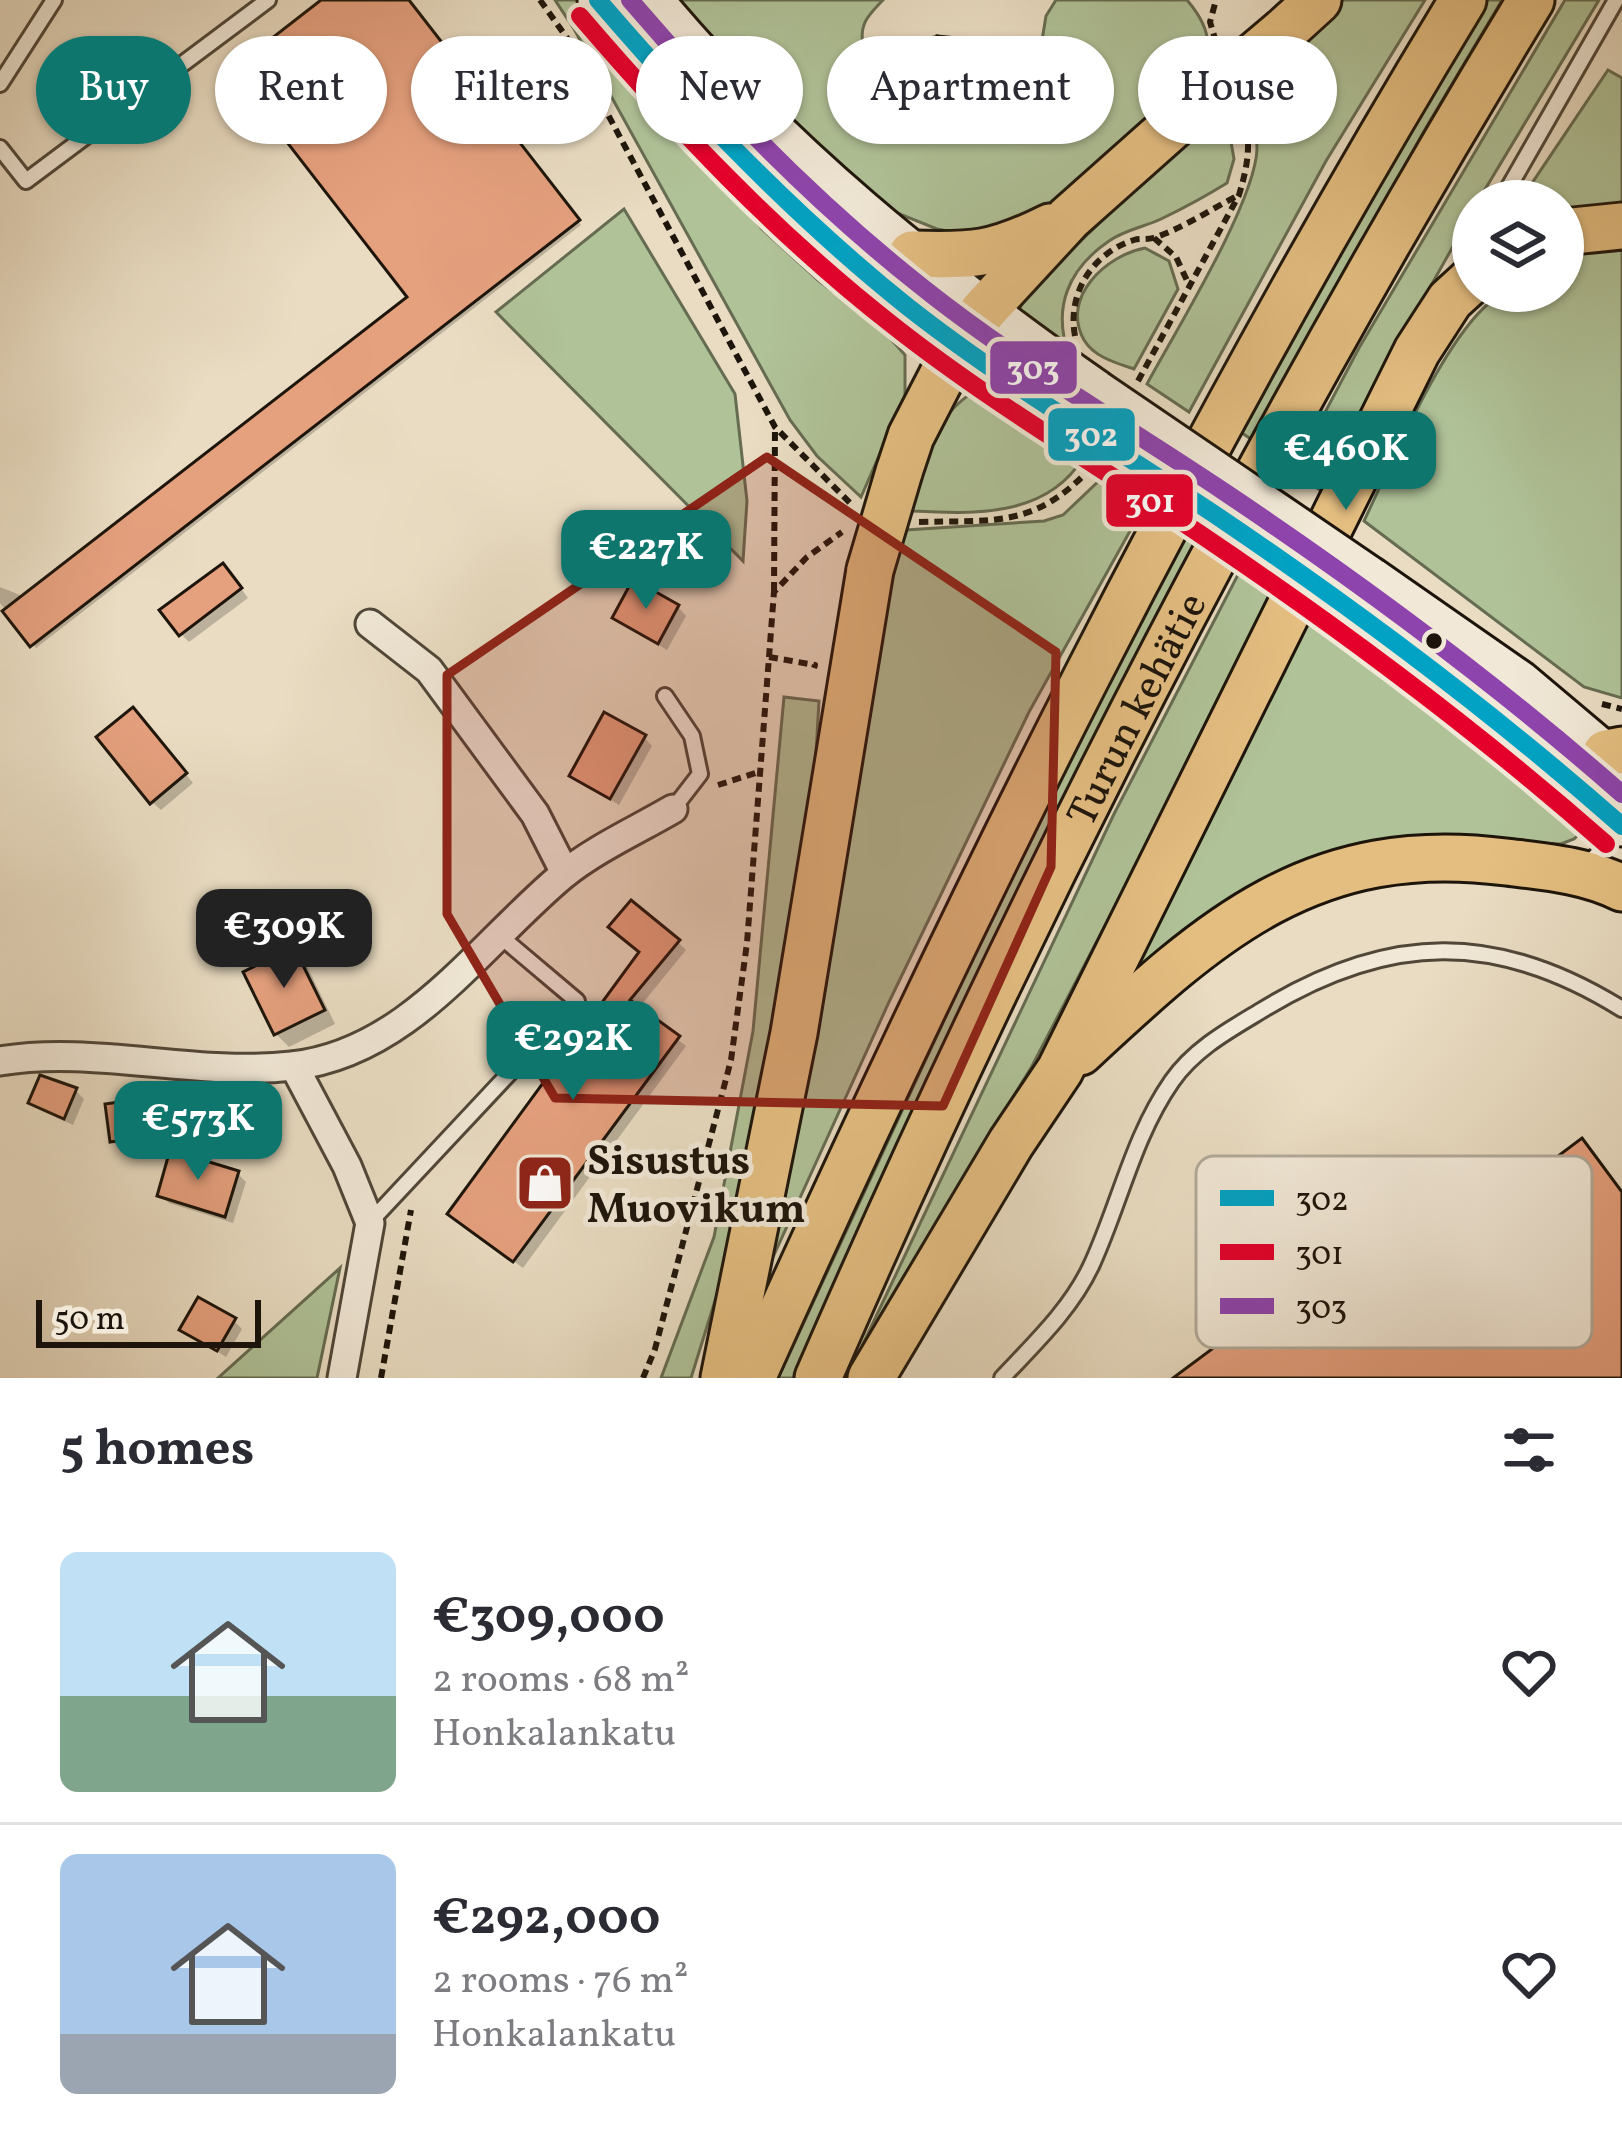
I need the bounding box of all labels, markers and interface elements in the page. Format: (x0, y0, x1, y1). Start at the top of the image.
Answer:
chip: Buy (36, 36, 191, 144)
chip: Rent (215, 36, 387, 144)
chip: Filters (411, 36, 612, 144)
chip: New (636, 36, 803, 144)
chip: Apartment (827, 36, 1114, 144)
chip: House (1138, 36, 1337, 144)
map controls (1452, 180, 1584, 312)
button: layers (1452, 180, 1584, 312)
line badge: 303 (988, 339, 1079, 396)
text: 303 (1006, 348, 1060, 394)
line badge: 302 (1046, 406, 1137, 463)
pin: €460K (1262, 411, 1430, 513)
text: 302 (1064, 415, 1118, 461)
text: €460K (1283, 423, 1409, 477)
line badge: 301 (1104, 472, 1195, 529)
text: 301 (1125, 481, 1175, 527)
pin: €227K (562, 510, 730, 612)
text: €227K (588, 522, 704, 576)
street label: Turun kehätie (1055, 583, 1224, 838)
unlabelled marker (1423, 630, 1445, 652)
pin: €309K (200, 889, 368, 991)
text: €309K (223, 901, 345, 955)
pin: €292K (489, 1001, 657, 1103)
text: €292K (514, 1013, 632, 1067)
pin: €573K (114, 1081, 282, 1183)
text: €573K (141, 1093, 255, 1147)
place label: Sisustus Muovikum (587, 1134, 806, 1241)
shop icon: Sisustus Muovikum (514, 1152, 576, 1214)
legend (1196, 1156, 1592, 1348)
text: 302 (1295, 1179, 1349, 1225)
text: 301 (1295, 1233, 1344, 1279)
text: 303 (1295, 1287, 1347, 1333)
scale bar (36, 1294, 261, 1347)
text: 50 m (54, 1298, 125, 1344)
text: 5 homes (60, 1415, 254, 1486)
icon: filters (1496, 1417, 1562, 1483)
text: €309,000 (432, 1583, 665, 1654)
icon: home (156, 1600, 300, 1744)
icon: heart (1496, 1639, 1562, 1705)
text: 2 rooms · 68 m² (432, 1654, 689, 1708)
text: Honkalankatu (432, 1708, 676, 1762)
text: €292,000 (432, 1884, 661, 1955)
icon: home (156, 1902, 300, 2046)
icon: heart (1496, 1941, 1562, 2007)
text: 2 rooms · 76 m² (432, 1955, 688, 2009)
text: Honkalankatu (432, 2009, 676, 2063)

